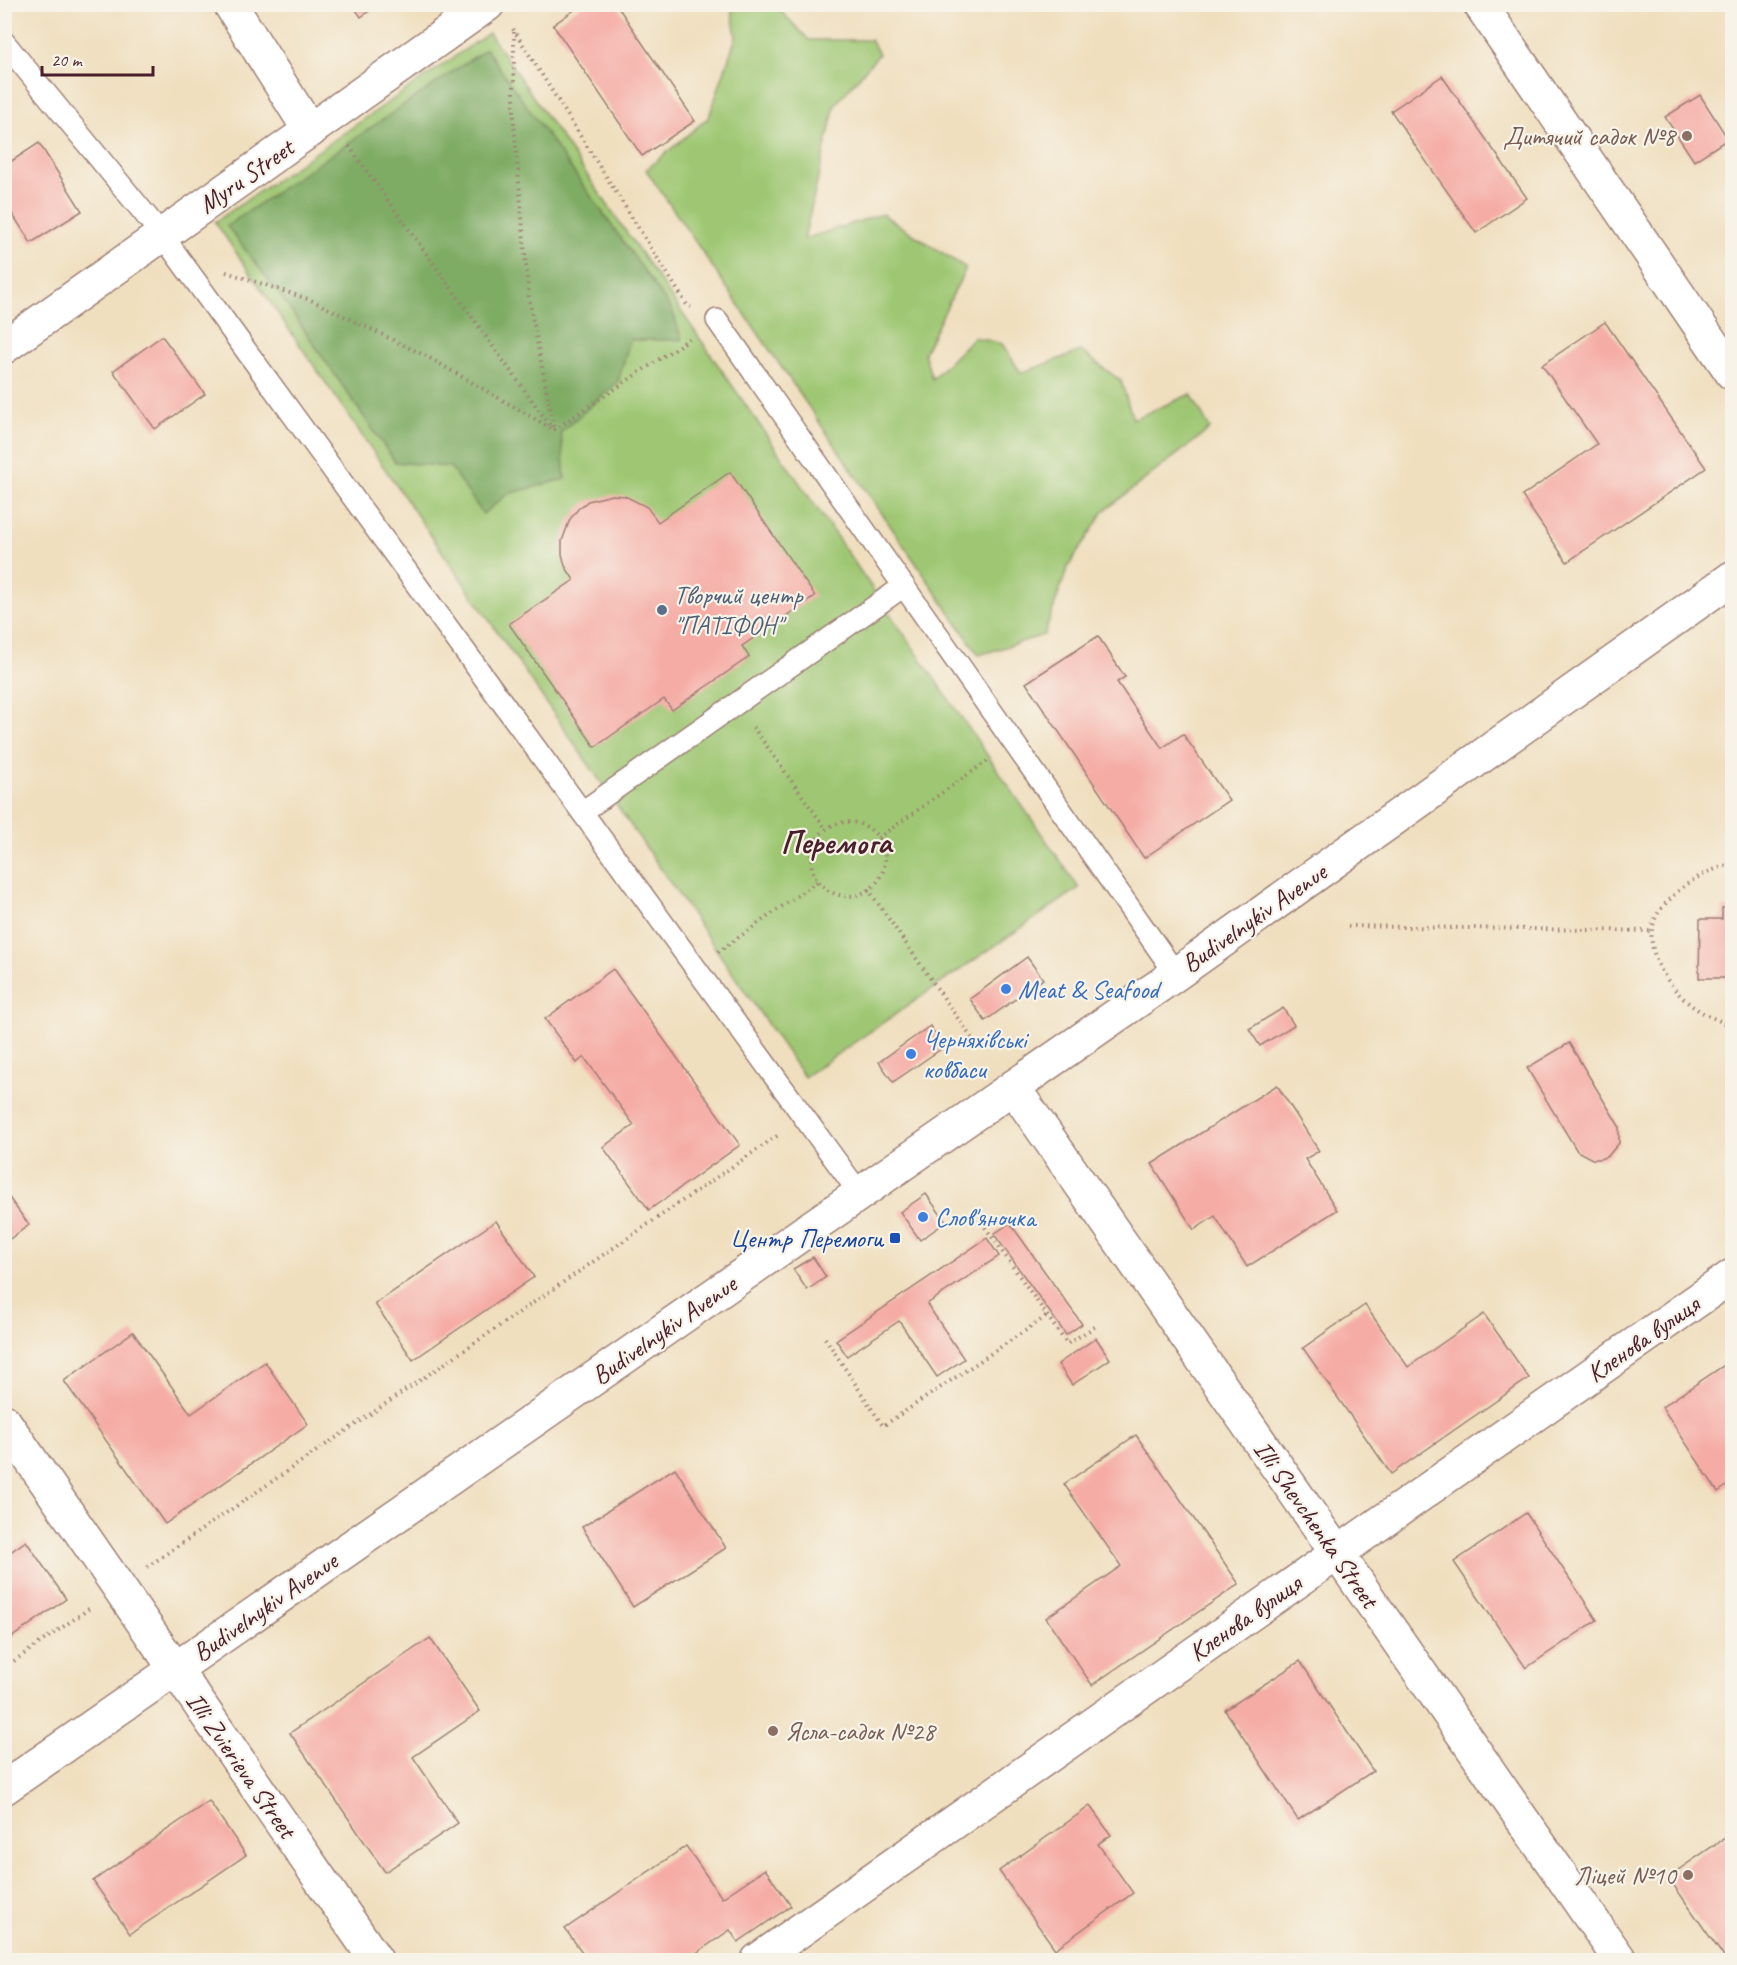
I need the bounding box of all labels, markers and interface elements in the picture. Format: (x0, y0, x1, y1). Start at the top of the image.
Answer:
scale bar (42, 39, 153, 77)
text: 20 m (51, 49, 84, 71)
place label: Дитячий садок №8 (1503, 120, 1677, 153)
marker: Дитячий садок №8 (1680, 129, 1694, 143)
street label: Myru Street (192, 130, 302, 221)
place label: Творчий центр "ПАТІФОН" (674, 579, 804, 642)
marker: Творчий центр "ПАТІФОН" (655, 603, 669, 617)
district label: Перемога (781, 822, 894, 863)
street label: Budivelnykiv Avenue (1175, 854, 1335, 980)
place label: Meat & Seafood (1018, 973, 1162, 1006)
marker: Meat & Seafood (999, 982, 1013, 996)
place label: Черняхівські ковбаси (923, 1023, 1030, 1086)
marker: Черняхівські ковбаси (904, 1047, 918, 1061)
place label: Слов'яночка (935, 1201, 1038, 1234)
marker: Слов'яночка (916, 1210, 930, 1224)
place label: Центр Перемоги (730, 1222, 884, 1255)
marker: Центр Перемоги (888, 1231, 902, 1245)
street label: Budivelnykiv Avenue (585, 1266, 745, 1392)
street label: Кленова вулиця (1580, 1287, 1707, 1390)
street label: Illi Shevchenka Street (1246, 1434, 1387, 1616)
street label: Budivelnykiv Avenue (186, 1543, 346, 1669)
street label: Кленова вулиця (1182, 1566, 1309, 1669)
street label: Illi Zvierieva Street (178, 1686, 305, 1846)
place label: Ясла-садок №28 (785, 1715, 937, 1748)
marker: Ясла-садок №28 (766, 1724, 780, 1738)
place label: Ліцей №10 (1574, 1859, 1678, 1892)
marker: Ліцей №10 (1681, 1868, 1695, 1882)

